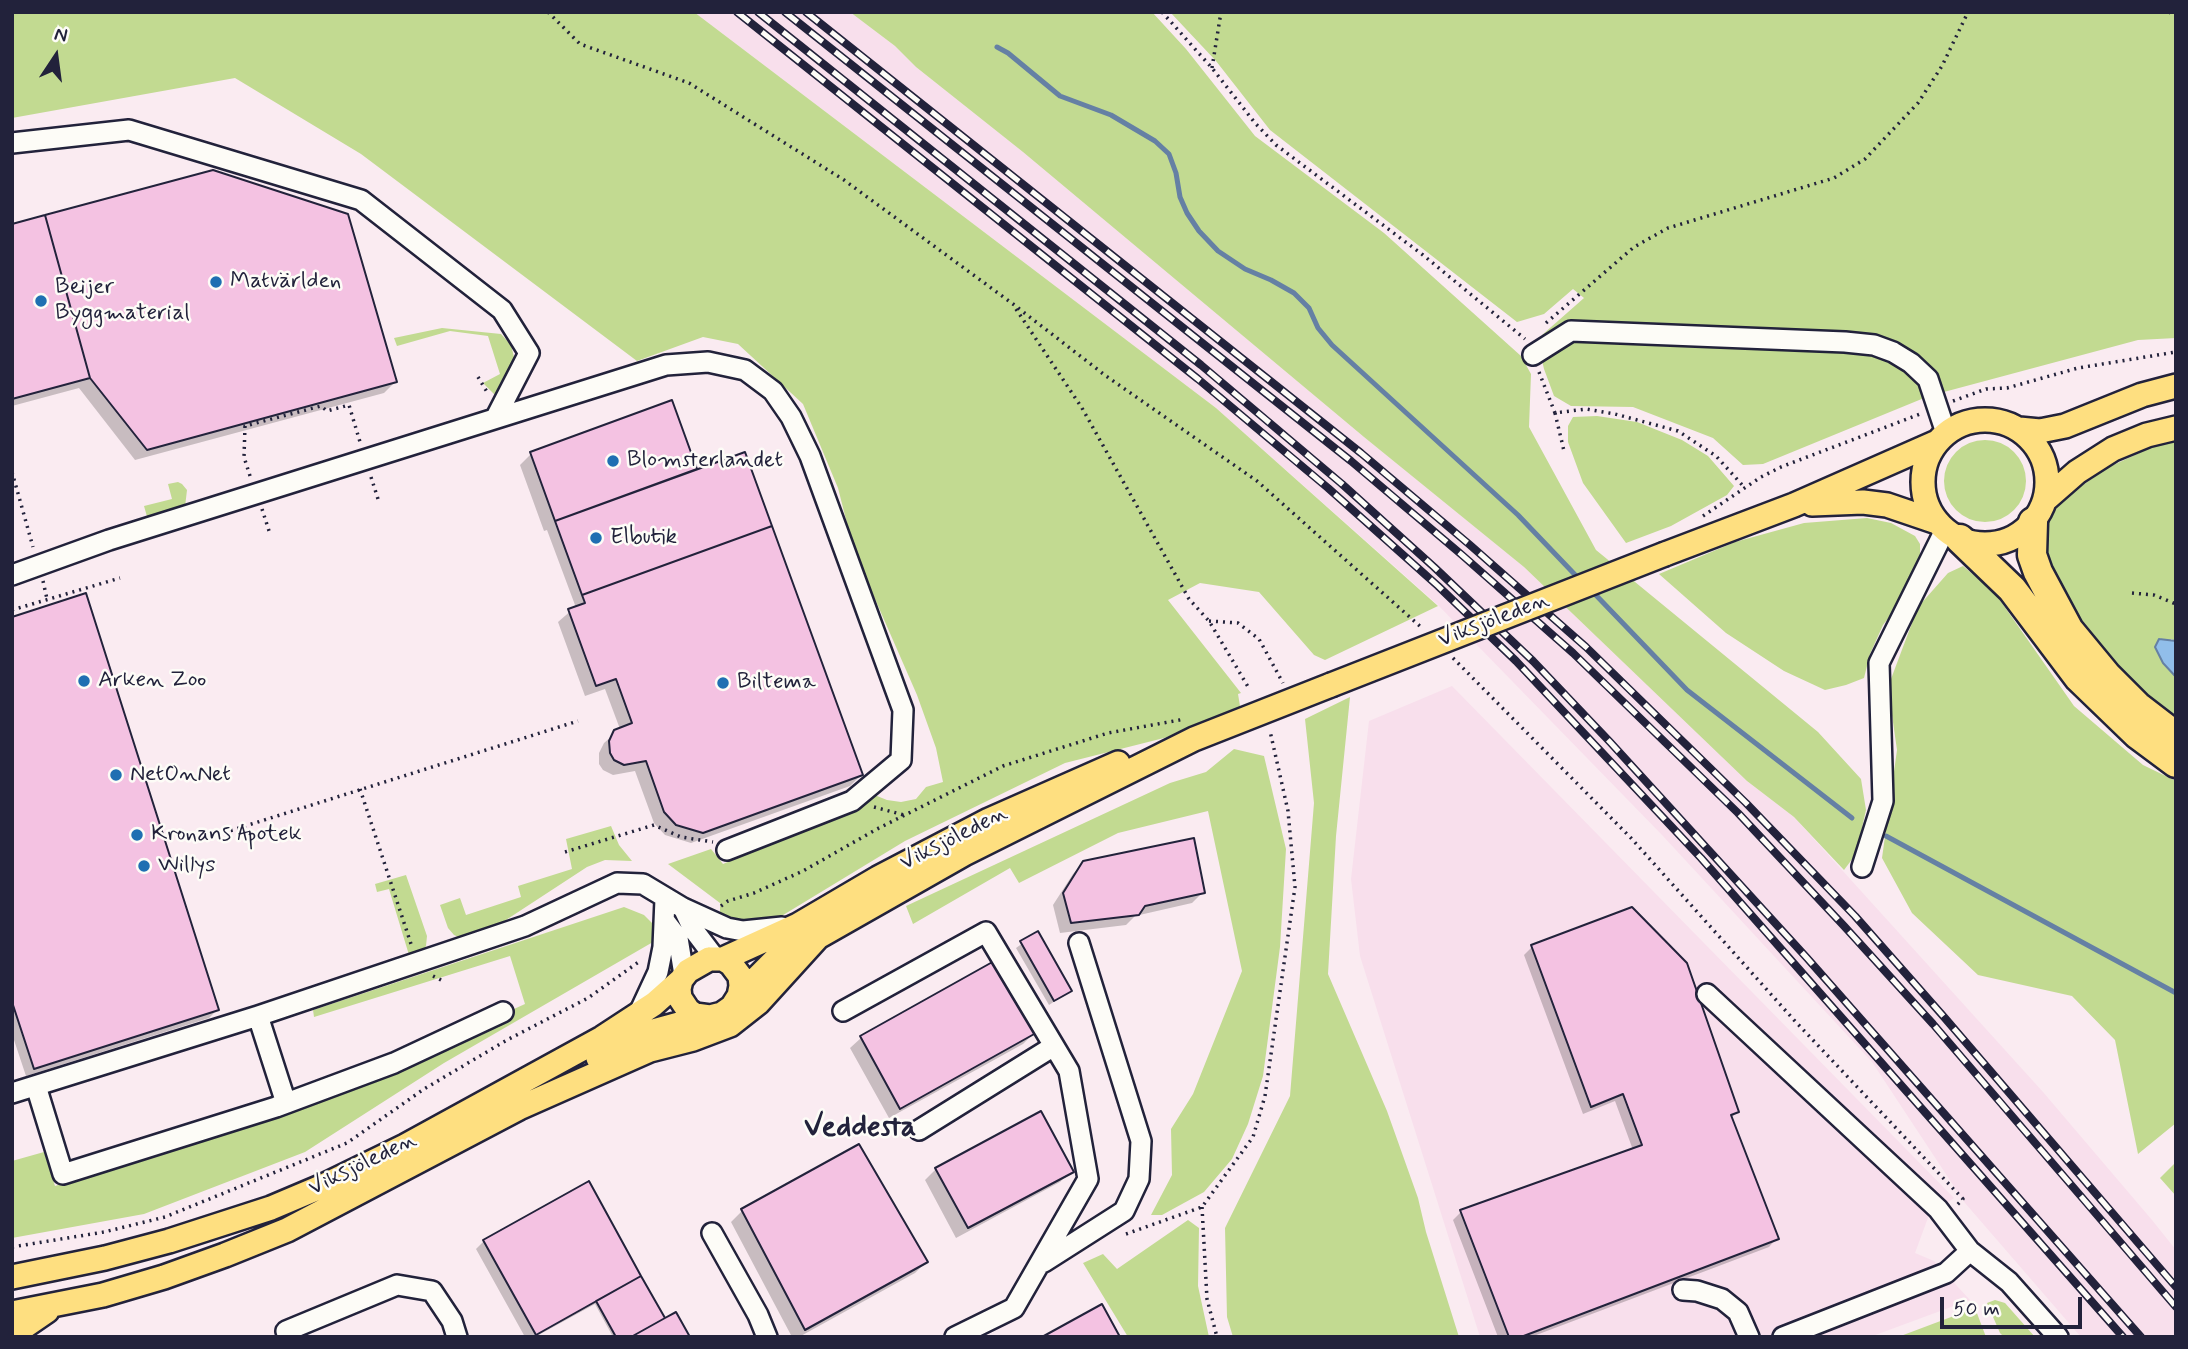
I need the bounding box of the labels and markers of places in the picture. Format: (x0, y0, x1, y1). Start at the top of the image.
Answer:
place label: Matvärlden (230, 268, 341, 296)
place label: Beijer Byggmaterial (55, 274, 190, 328)
marker: Matvärlden (208, 274, 224, 290)
marker: Beijer Byggmaterial (33, 293, 49, 309)
place label: Blomsterlandet (627, 447, 783, 475)
marker: Blomsterlandet (605, 453, 621, 469)
place label: Elbutik (610, 524, 677, 552)
marker: Elbutik (588, 530, 604, 546)
place label: Arken Zoo (98, 667, 206, 695)
place label: Biltema (737, 669, 816, 697)
marker: Arken Zoo (76, 673, 92, 689)
marker: Biltema (715, 675, 731, 691)
place label: NetOnNet (130, 761, 231, 789)
marker: NetOnNet (108, 767, 124, 783)
place label: Kronans Apotek (151, 821, 302, 849)
marker: Kronans Apotek (129, 827, 145, 843)
place label: Willys (158, 852, 215, 880)
marker: Willys (136, 858, 152, 874)

